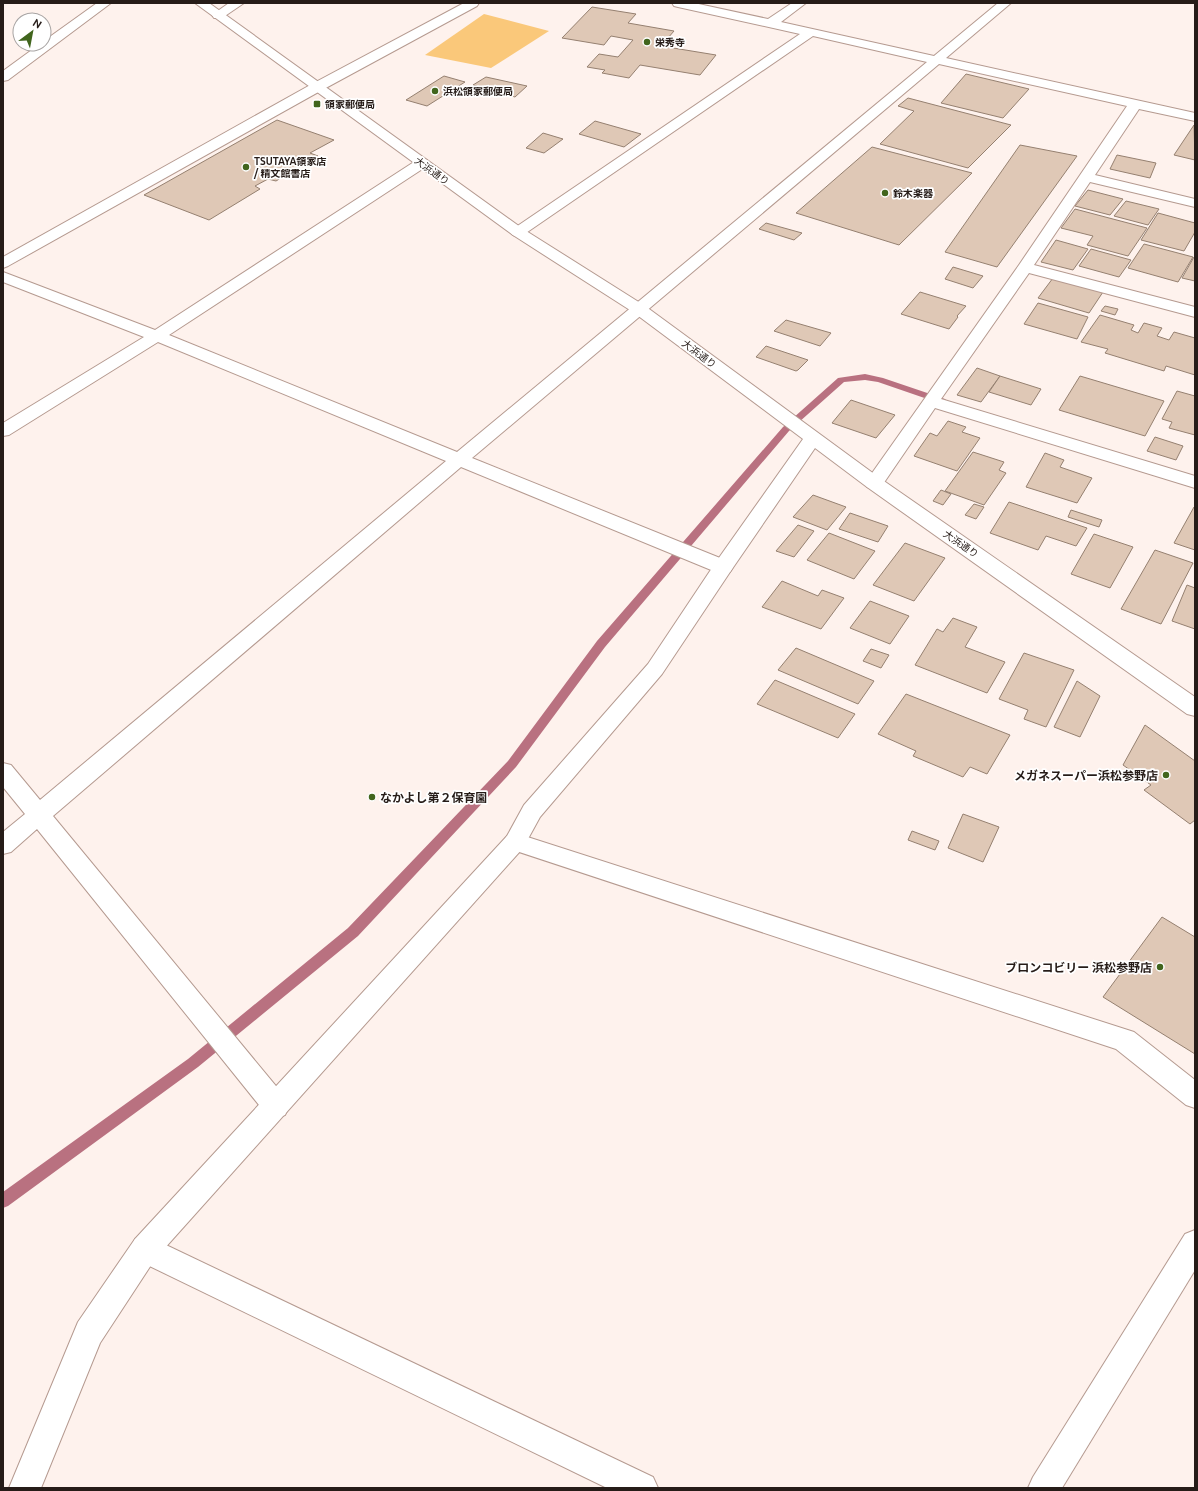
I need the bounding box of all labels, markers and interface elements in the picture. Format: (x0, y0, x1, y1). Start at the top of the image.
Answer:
north arrow (12, 12, 52, 52)
text: N (31, 16, 44, 31)
marker: 栄秀寺 (642, 37, 652, 47)
place label: 栄秀寺 (655, 37, 685, 48)
marker: 浜松領家郵便局 (430, 86, 440, 96)
place label: 浜松領家郵便局 (443, 86, 513, 97)
marker: 領家郵便局 (312, 99, 322, 109)
place label: 領家郵便局 (324, 99, 375, 110)
street label: 大浜通り (413, 155, 451, 187)
place label: TSUTAYA領家店 / 精文館書店 (253, 156, 327, 179)
marker: TSUTAYA領家店 / 精文館書店 (241, 162, 251, 172)
marker: 鈴木楽器 (880, 188, 890, 198)
place label: 鈴木楽器 (893, 188, 934, 199)
street label: 大浜通り (680, 338, 718, 370)
street label: 大浜通り (941, 528, 981, 560)
place label: メガネスーパー浜松参野店 (1014, 769, 1158, 782)
marker: メガネスーパー浜松参野店 (1161, 770, 1171, 780)
place label: なかよし第２保育園 (380, 791, 487, 804)
marker: なかよし第２保育園 (367, 792, 377, 802)
place label: ブロンコビリー 浜松参野店 (1005, 961, 1152, 974)
marker: ブロンコビリー 浜松参野店 (1155, 962, 1165, 972)

